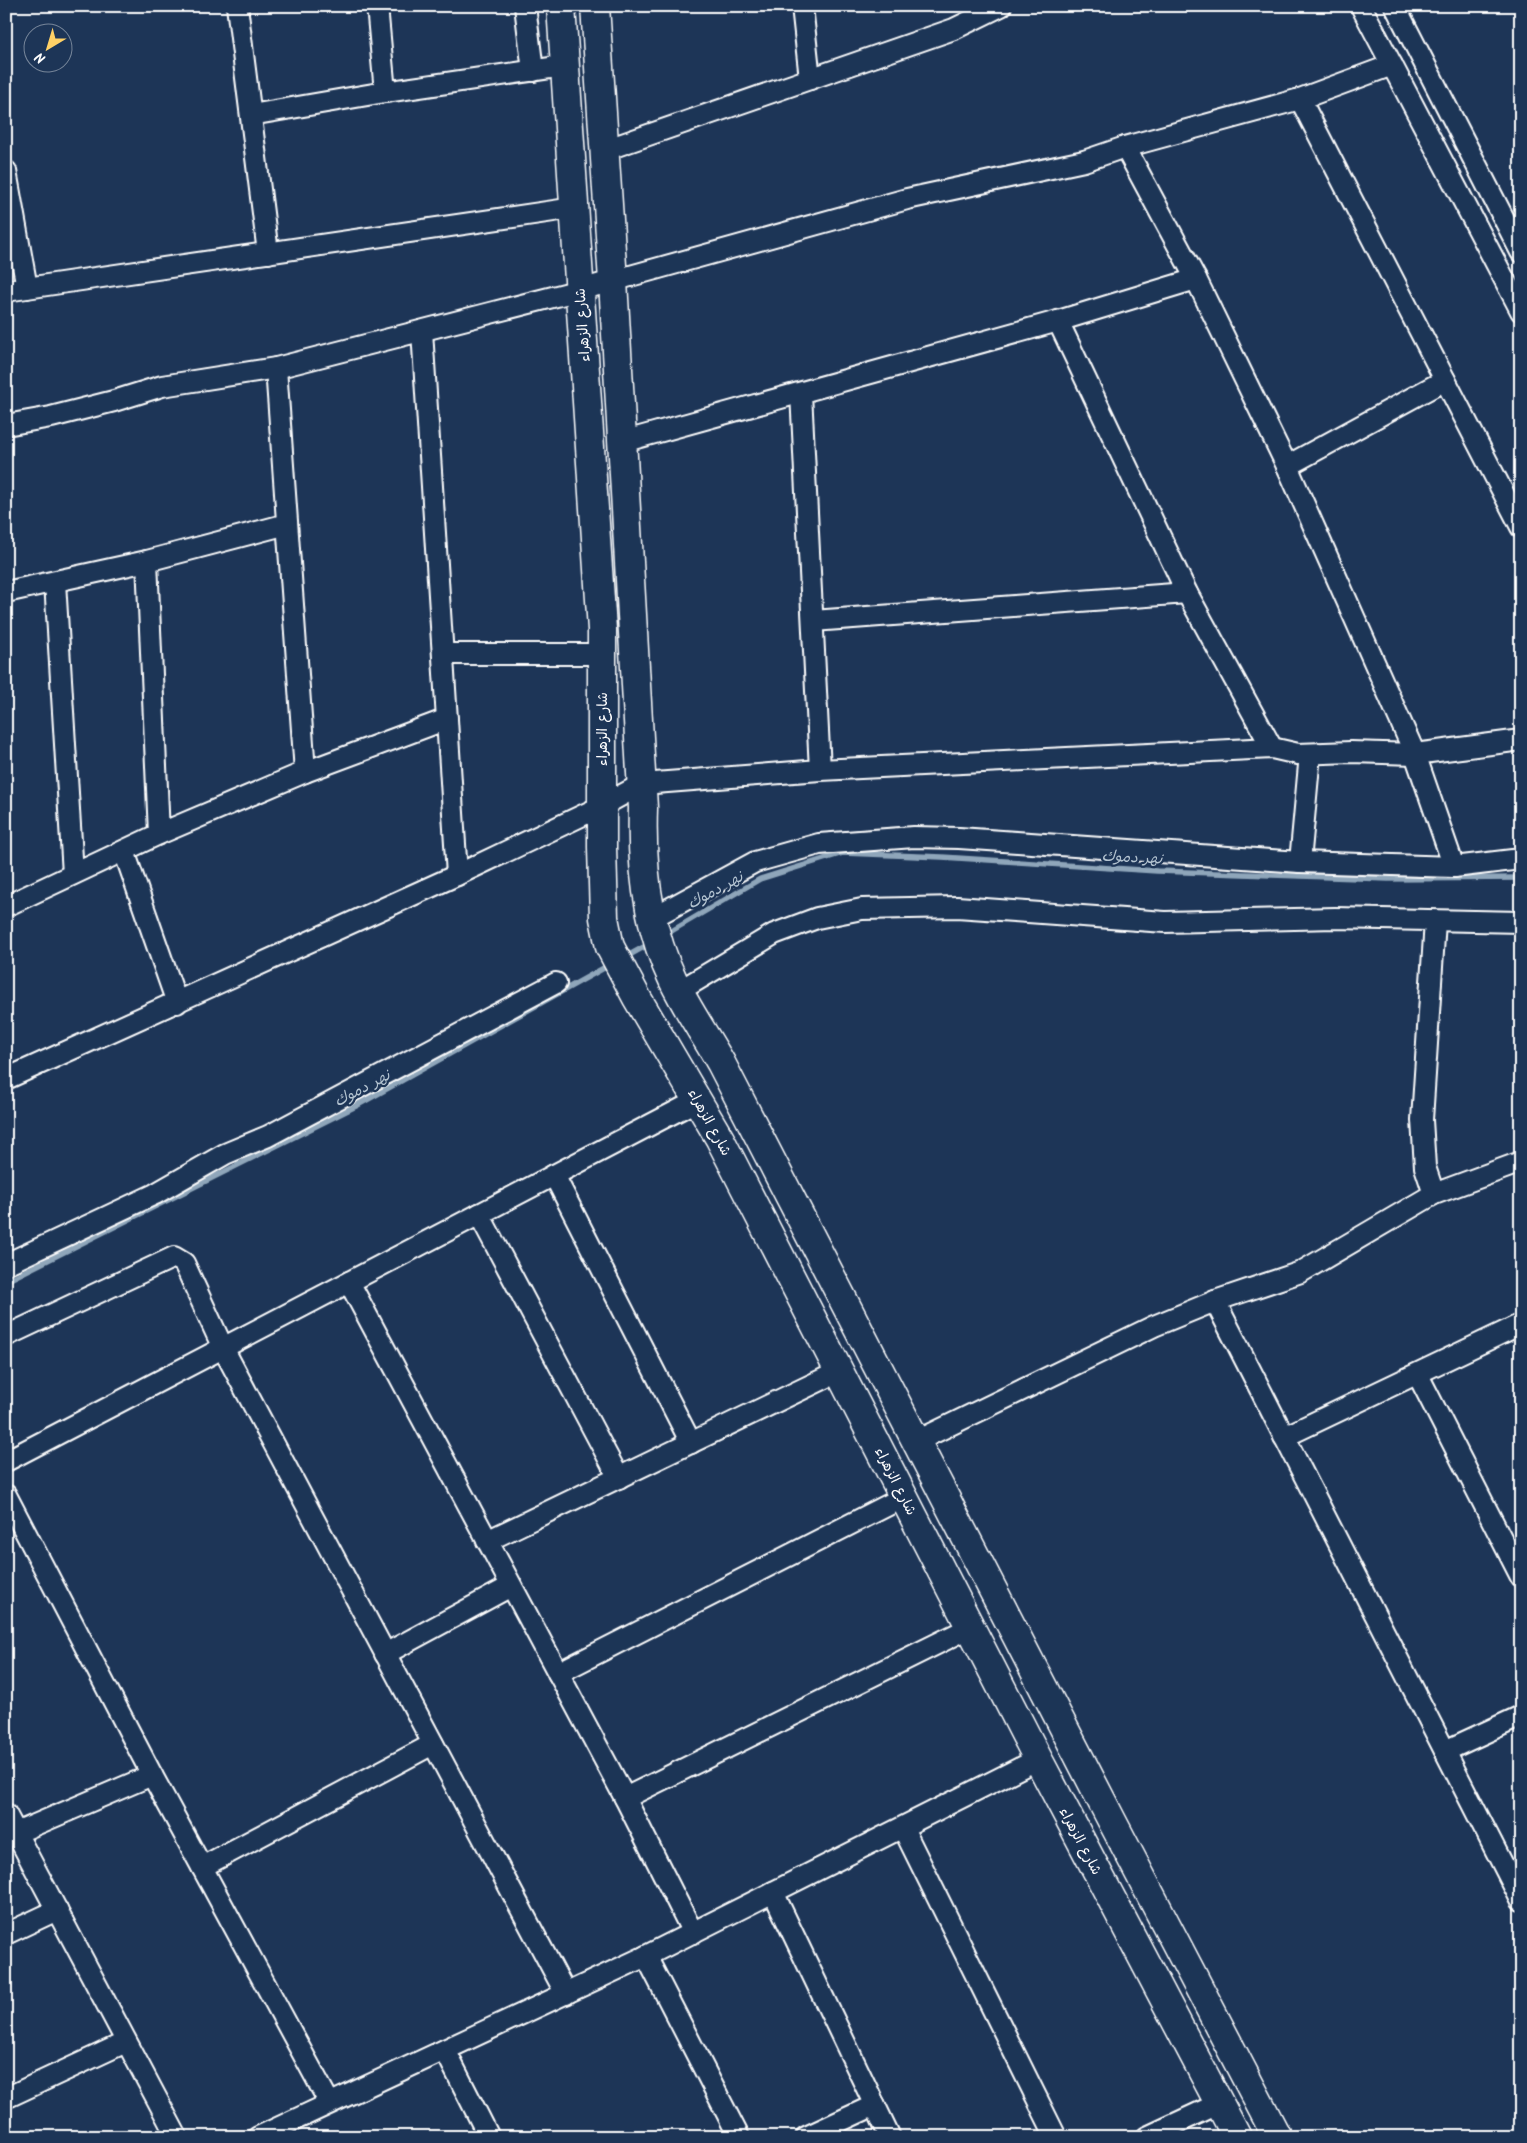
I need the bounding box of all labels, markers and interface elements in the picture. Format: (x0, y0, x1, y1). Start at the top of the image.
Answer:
north arrow (22, 22, 72, 72)
text: N (30, 46, 51, 69)
street label: شارع الزهراء (569, 287, 597, 363)
street label: شارع الزهراء (592, 692, 614, 766)
water label: نهر دموك (1101, 844, 1165, 872)
water label: نهر دموك (683, 865, 749, 916)
water label: نهر دموك (330, 1063, 396, 1114)
street label: شارع الزهراء (682, 1085, 737, 1160)
street label: شارع الزهراء (869, 1444, 922, 1519)
street label: شارع الزهراء (1053, 1804, 1107, 1879)

